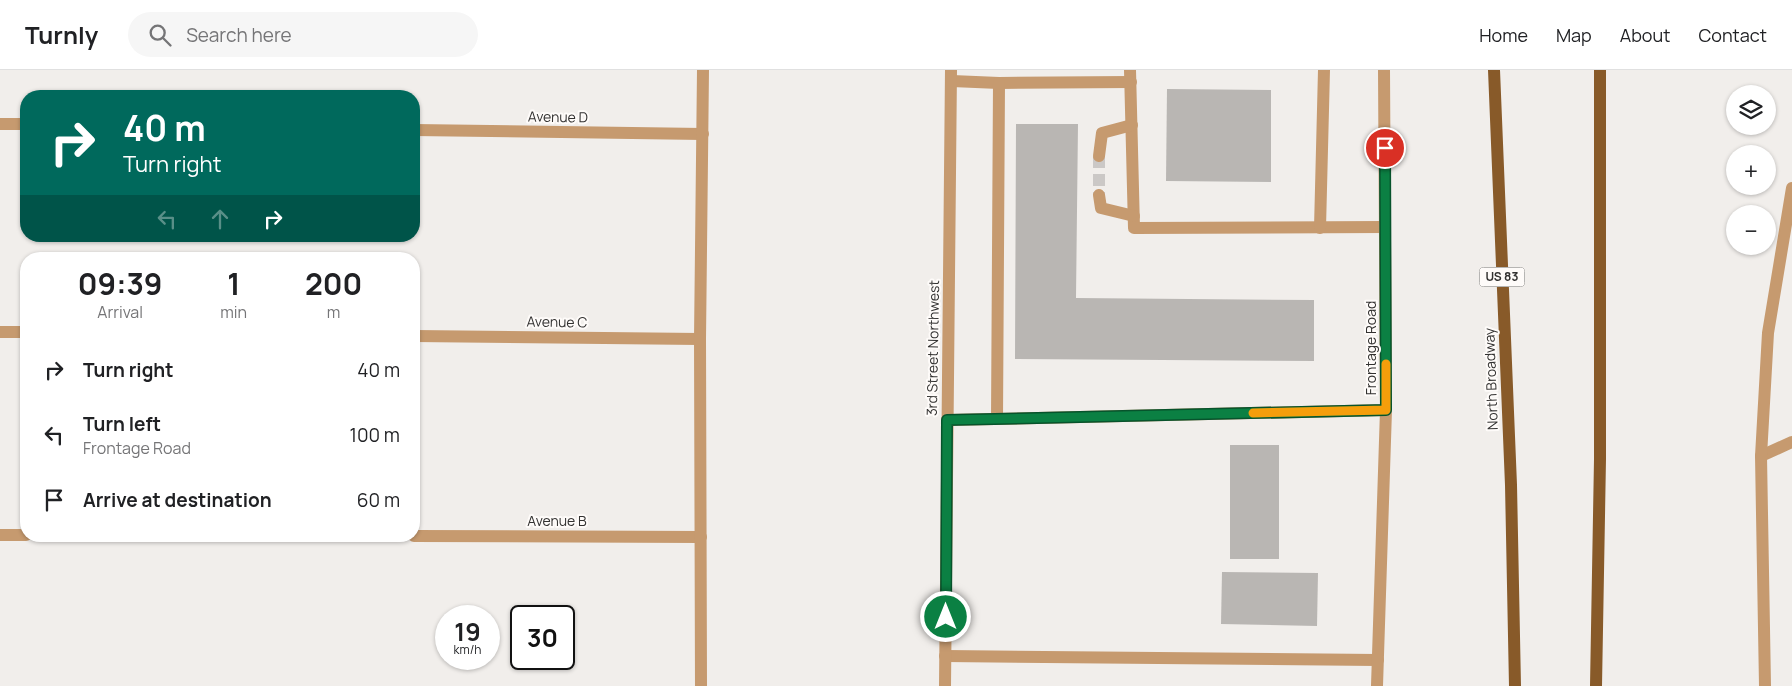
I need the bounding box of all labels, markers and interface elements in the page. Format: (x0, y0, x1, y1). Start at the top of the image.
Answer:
search box (128, 12, 478, 57)
text: Turnly (25, 18, 98, 51)
icon: search (146, 21, 174, 49)
text: Search here (186, 22, 292, 48)
text: Home (1479, 23, 1528, 47)
text: Map (1556, 23, 1592, 47)
text: About (1620, 23, 1670, 47)
text: Contact (1698, 23, 1767, 47)
map controls (1726, 85, 1776, 255)
button: layers (1726, 85, 1776, 135)
text: 40 m (123, 104, 206, 152)
street label: Avenue D (528, 106, 588, 127)
icon: right (40, 110, 105, 175)
pin (1364, 127, 1406, 169)
icon: arrive (1371, 134, 1399, 162)
button: + (1726, 145, 1776, 195)
text: Turn right (123, 149, 221, 179)
icon: left (153, 205, 181, 233)
icon: ahead (206, 205, 234, 233)
icon: right (259, 205, 287, 233)
button: − (1726, 205, 1776, 255)
text: 09:39 (78, 263, 163, 304)
text: 1 (227, 263, 240, 304)
text: 200 (305, 263, 362, 304)
road number: US 83 (1480, 268, 1524, 286)
street label: 3rd Street Northwest (922, 279, 943, 416)
text: Arrival (97, 301, 143, 323)
text: min (220, 301, 247, 323)
text: m (327, 301, 340, 323)
street label: Frontage Road (1361, 301, 1380, 395)
street label: Avenue C (526, 311, 588, 332)
street label: North Broadway (1479, 327, 1502, 431)
icon: right (40, 356, 68, 384)
text: Turn right (83, 357, 173, 383)
text: 40 m (357, 357, 400, 383)
text: Turn left (83, 411, 161, 437)
icon: left (40, 421, 68, 449)
text: 100 m (349, 422, 400, 448)
text: Frontage Road (83, 437, 191, 459)
icon: arrive (40, 486, 68, 514)
text: Arrive at destination (83, 487, 272, 513)
text: 60 m (357, 487, 400, 513)
street label: Avenue B (527, 511, 587, 530)
position arrow (919, 590, 971, 642)
speed limit sign: 30 (510, 605, 575, 670)
text: 19 (454, 614, 481, 649)
text: km/h (454, 641, 481, 658)

